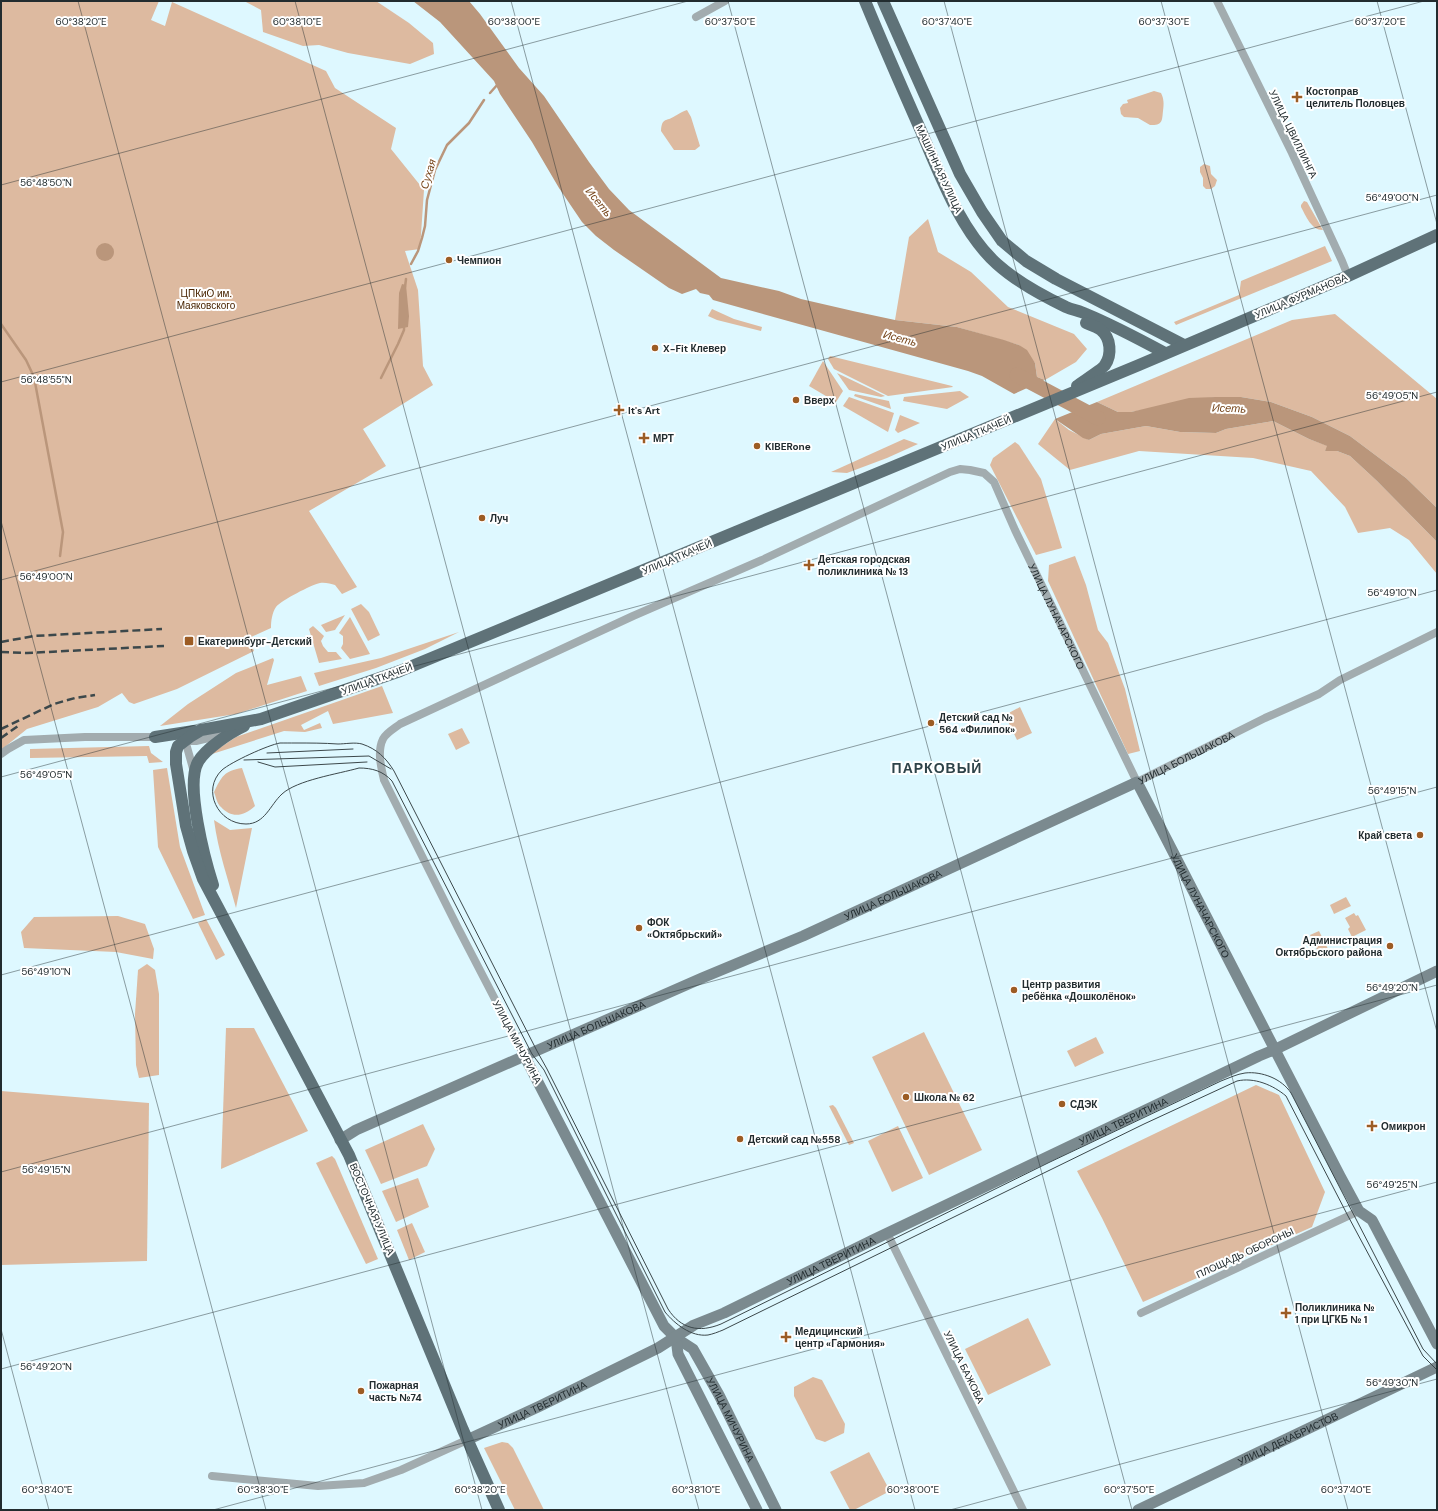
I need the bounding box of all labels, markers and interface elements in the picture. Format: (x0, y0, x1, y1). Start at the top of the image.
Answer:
text: 60°38'20"E (55, 15, 107, 28)
text: 60°38'10"E (273, 15, 322, 28)
text: 60°38'00"E (488, 15, 541, 28)
text: 60°37'50"E (705, 15, 756, 28)
text: 60°37'40"E (922, 15, 973, 28)
text: 60°37'30"E (1139, 15, 1190, 28)
text: 60°37'20"E (1355, 15, 1406, 28)
place label: Костоправ целитель Половцев (1306, 85, 1405, 110)
street label: УЛИЦА ЦВИЛЛИНГА (1266, 88, 1320, 181)
marker: Костоправ целитель Половцев (1291, 91, 1303, 103)
street label: МАШИННАЯ УЛИЦА (913, 123, 965, 216)
water label: Сухая (417, 157, 439, 191)
text: 56°48'50"N (20, 176, 72, 189)
water label: Исеть (583, 184, 615, 220)
text: 56°49'00"N (1365, 191, 1419, 204)
place label: Чемпион (457, 254, 501, 267)
marker: Чемпион (444, 255, 454, 265)
street label: УЛИЦА ФУРМАНОВА (1253, 270, 1350, 321)
park label: ЦПКиО им. Маяковского (177, 287, 236, 312)
water label: Исеть (882, 327, 919, 349)
place label: X-Fit Клевер (663, 342, 726, 355)
marker: X-Fit Клевер (650, 343, 660, 353)
text: 56°48'55"N (20, 373, 72, 386)
text: 56°49'05"N (1366, 389, 1418, 402)
place label: Вверх (804, 394, 835, 407)
marker: Вверх (791, 395, 801, 405)
water label: Исеть (1212, 400, 1247, 416)
marker: It's Art (613, 404, 625, 416)
place label: It's Art (628, 404, 660, 417)
street label: УЛИЦА ТКАЧЕЙ (939, 412, 1013, 454)
marker: МРТ (638, 432, 650, 444)
place label: МРТ (653, 432, 674, 445)
place label: KIBERone (765, 440, 811, 453)
marker: KIBERone (752, 441, 762, 451)
place label: Луч (490, 512, 509, 525)
marker: Луч (477, 513, 487, 523)
street label: УЛИЦА ТКАЧЕЙ (640, 536, 714, 578)
place label: Детская городская поликлиника № 13 (818, 553, 910, 578)
marker: Детская городская поликлиника № 13 (803, 559, 815, 571)
street label: УЛИЦА ЛУНАЧАРСКОГО (1026, 561, 1088, 671)
text: 56°49'00"N (19, 570, 73, 583)
text: 56°49'10"N (1367, 586, 1417, 599)
marker: Екатеринбург-Детский (183, 635, 195, 647)
place label: Екатеринбург-Детский (198, 635, 312, 648)
street label: УЛИЦА ТКАЧЕЙ (340, 660, 414, 698)
place label: Детский сад № 564 «Филипок» (939, 711, 1015, 736)
marker: Детский сад № 564 «Филипок» (926, 718, 936, 728)
street label: УЛИЦА БОЛЬШАКОВА (1136, 728, 1237, 787)
district label: ПАРКОВЫЙ (892, 759, 982, 777)
text: 56°49'05"N (20, 768, 72, 781)
text: 56°49'15"N (1368, 784, 1416, 797)
place label: Край света (1358, 829, 1412, 842)
marker: Край света (1415, 830, 1425, 840)
street label: УЛИЦА ЛУНАЧАРСКОГО (1168, 851, 1233, 960)
street label: УЛИЦА БОЛЬШАКОВА (842, 866, 944, 923)
place label: ФОК «Октябрьский» (647, 916, 722, 941)
marker: ФОК «Октябрьский» (634, 923, 644, 933)
place label: Администрация Октябрьского района (1275, 934, 1382, 959)
marker: Администрация Октябрьского района (1385, 941, 1395, 951)
text: 56°49'10"N (21, 965, 71, 978)
place label: Центр развития ребёнка «Дошколёнок» (1022, 978, 1136, 1003)
text: 56°49'20"N (1366, 981, 1418, 994)
marker: Центр развития ребёнка «Дошколёнок» (1009, 985, 1019, 995)
street label: УЛИЦА БОЛЬШАКОВА (545, 997, 647, 1052)
street label: УЛИЦА МИЧУРИНА (489, 998, 545, 1086)
place label: Школа № 62 (914, 1091, 975, 1104)
marker: Школа № 62 (901, 1092, 911, 1102)
street label: УЛИЦА ТВЕРИТИНА (1076, 1094, 1170, 1148)
place label: СДЭК (1070, 1098, 1098, 1111)
marker: СДЭК (1057, 1099, 1067, 1109)
marker: Омикрон (1366, 1120, 1378, 1132)
place label: Омикрон (1381, 1120, 1426, 1133)
place label: Детский сад №558 (748, 1133, 841, 1146)
marker: Детский сад №558 (735, 1134, 745, 1144)
street label: ВОСТОЧНАЯ УЛИЦА (347, 1161, 397, 1257)
text: 56°49'15"N (22, 1163, 70, 1176)
text: 56°49'25"N (1366, 1178, 1418, 1191)
street label: ПЛОЩАДЬ ОБОРОНЫ (1194, 1225, 1296, 1281)
street label: УЛИЦА ТВЕРИТИНА (784, 1233, 878, 1288)
place label: Поликлиника № 1 при ЦГКБ № 1 (1295, 1301, 1374, 1326)
marker: Поликлиника № 1 при ЦГКБ № 1 (1280, 1307, 1292, 1319)
place label: Медицинский центр «Гармония» (795, 1325, 885, 1350)
street label: УЛИЦА БАЖОВА (941, 1329, 987, 1406)
marker: Медицинский центр «Гармония» (780, 1331, 792, 1343)
text: 56°49'20"N (20, 1360, 72, 1373)
street label: УЛИЦА МИЧУРИНА (704, 1375, 758, 1464)
text: 56°49'30"N (1366, 1376, 1418, 1389)
street label: УЛИЦА ТВЕРИТИНА (496, 1378, 589, 1431)
place label: Пожарная часть №74 (369, 1379, 422, 1404)
marker: Пожарная часть №74 (356, 1386, 366, 1396)
street label: УЛИЦА ДЕКАБРИСТОВ (1235, 1409, 1340, 1468)
text: 60°38'40"E (21, 1483, 73, 1496)
text: 60°38'30"E (237, 1483, 289, 1496)
text: 60°38'20"E (454, 1483, 506, 1496)
text: 60°38'10"E (672, 1483, 721, 1496)
text: 60°38'00"E (887, 1483, 940, 1496)
text: 60°37'50"E (1104, 1483, 1155, 1496)
text: 60°37'40"E (1321, 1483, 1372, 1496)

